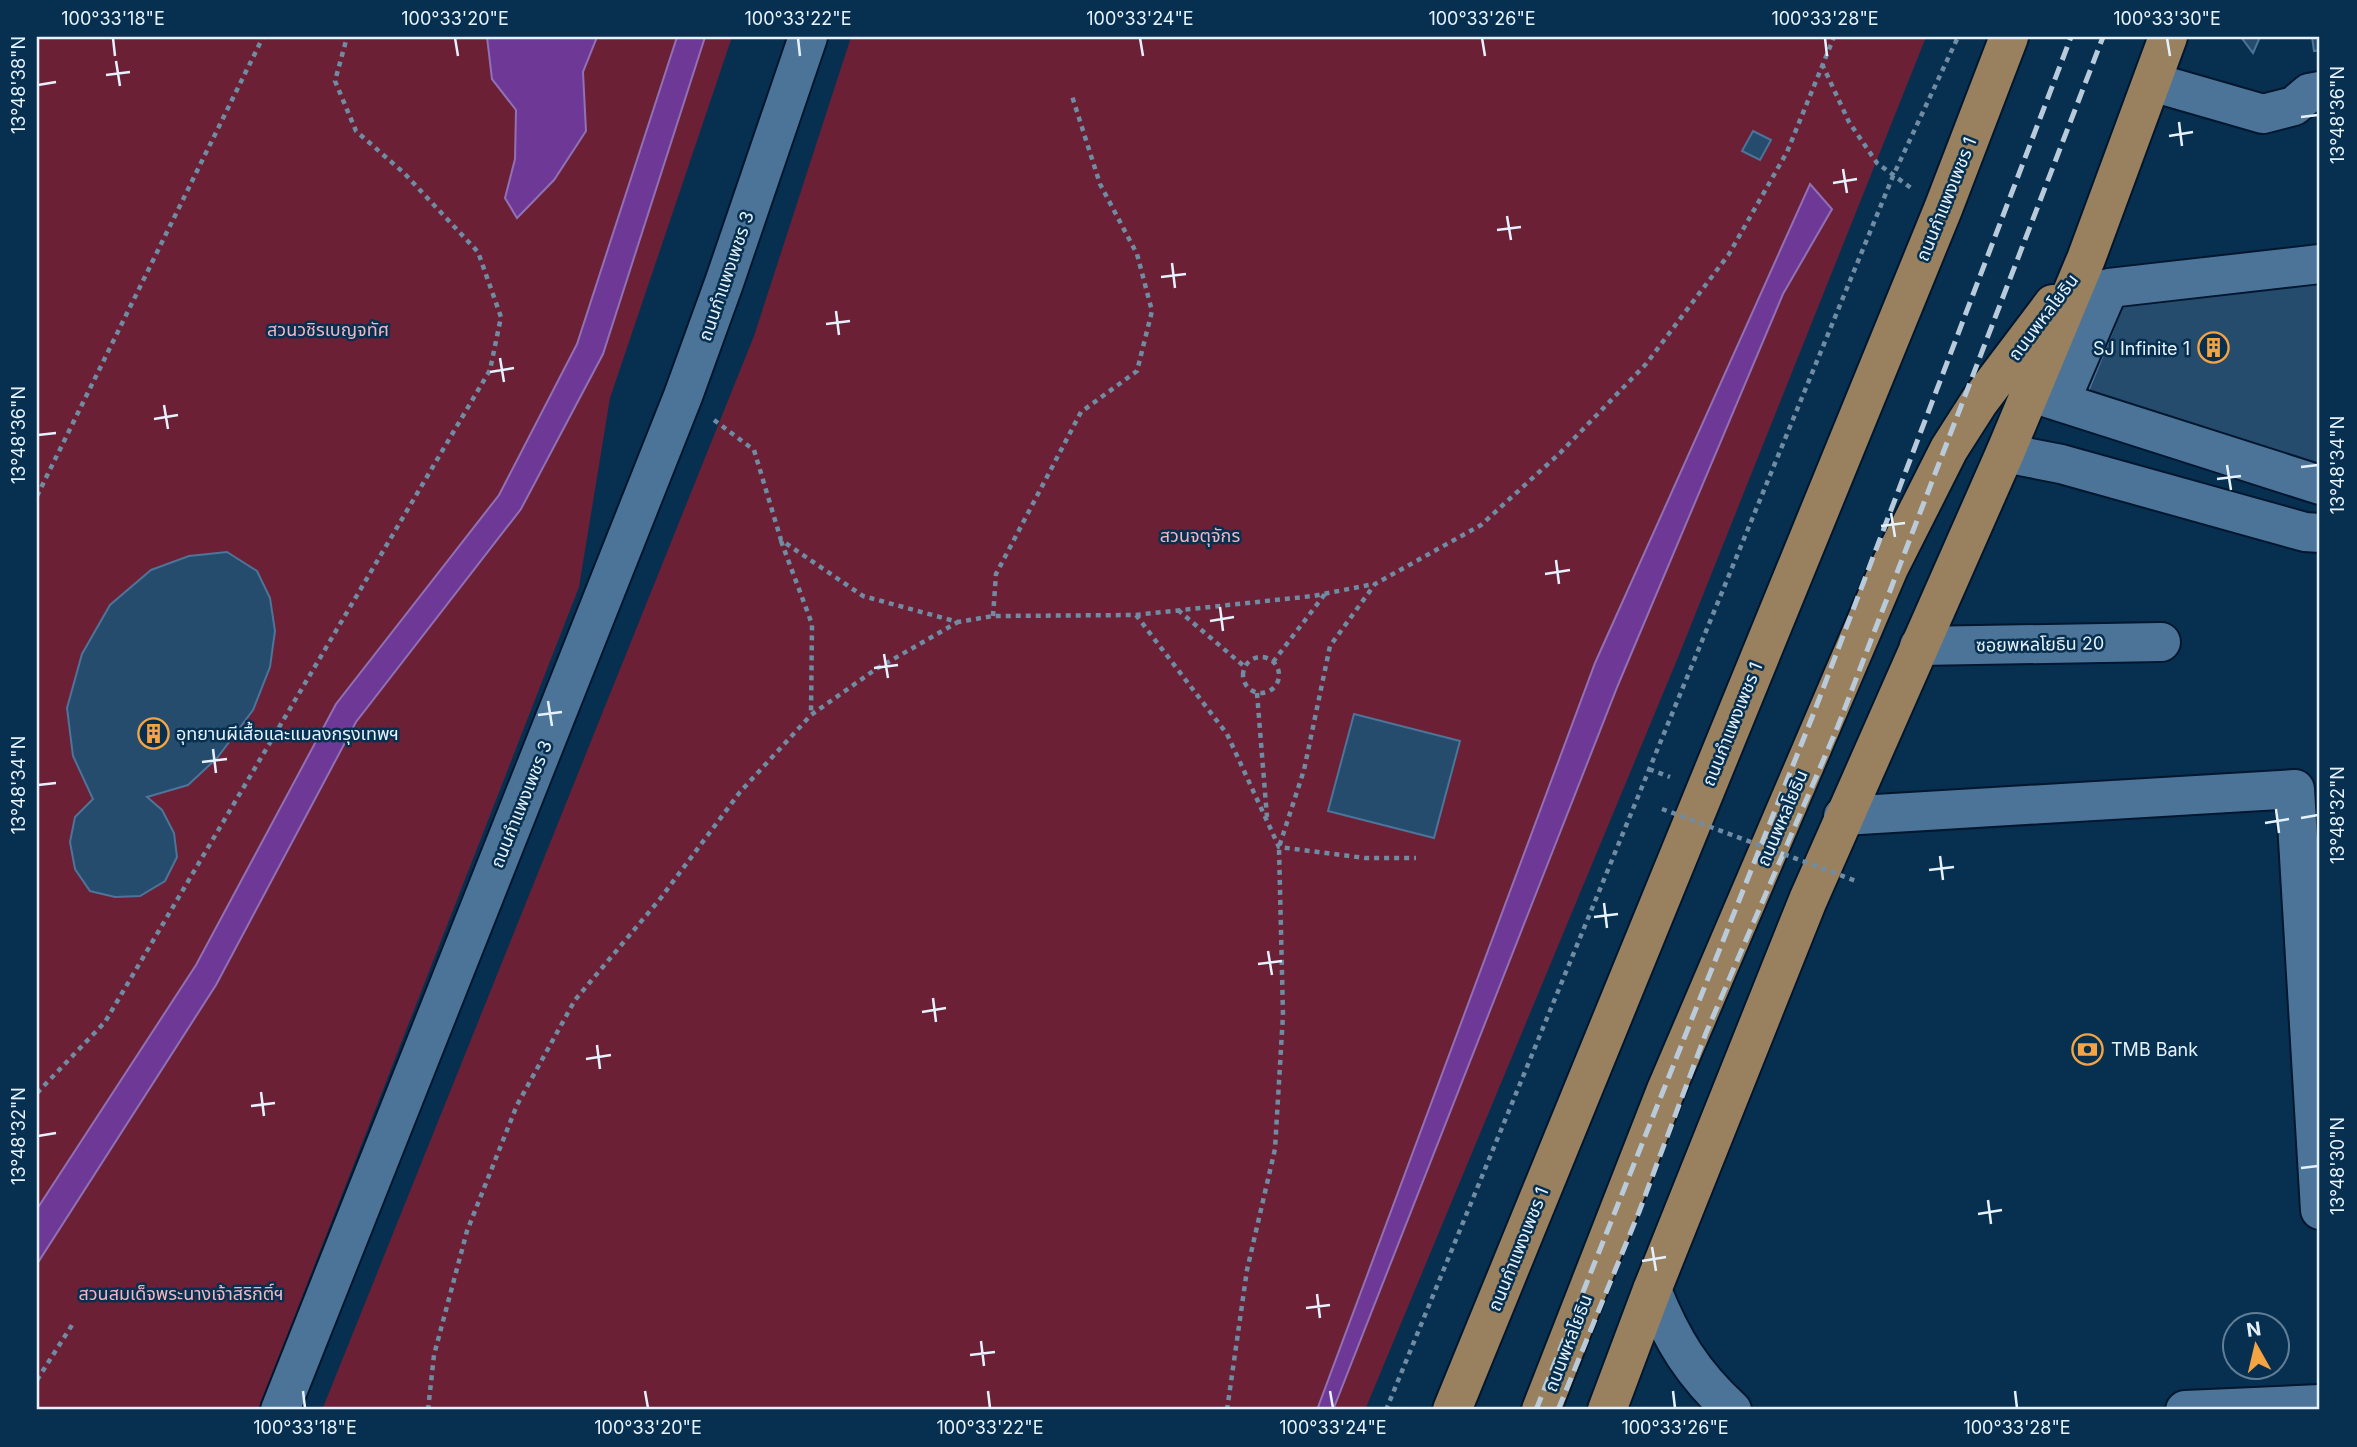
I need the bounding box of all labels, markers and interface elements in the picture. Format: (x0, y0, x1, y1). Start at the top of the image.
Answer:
text: 100°33'18"E (61, 8, 165, 29)
text: 100°33'20"E (401, 8, 509, 29)
text: 100°33'22"E (744, 8, 852, 29)
text: 100°33'24"E (1086, 8, 1194, 29)
text: 100°33'26"E (1428, 8, 1536, 29)
text: 100°33'28"E (1771, 8, 1879, 29)
text: 100°33'30"E (2113, 8, 2221, 29)
text: 13°48'38"N (8, 36, 29, 134)
text: 13°48'36"N (2327, 66, 2348, 164)
street label: ถนนกำแพงเพชร 1 (1912, 134, 1980, 264)
street label: ถนนกำแพงเพชร 3 (694, 209, 758, 343)
street label: ถนนพหลโยธิน (2004, 270, 2082, 364)
park label: สวนวชิรเบญจทัศ (267, 319, 389, 340)
building icon: SJ Infinite 1 (2196, 331, 2230, 365)
place label: SJ Infinite 1 (2093, 338, 2190, 359)
text: 13°48'36"N (8, 386, 29, 484)
text: 13°48'34"N (2327, 416, 2348, 514)
park label: สวนจตุจักร (1160, 525, 1240, 547)
street label: ซอยพหลโยธิน 20 (1976, 632, 2104, 656)
street label: ถนนกำแพงเพชร 1 (1698, 659, 1766, 789)
building icon: อุทยานผีเสื้อและแมลงกรุงเทพฯ (136, 716, 170, 750)
place label: อุทยานผีเสื้อและแมลงกรุงเทพฯ (176, 721, 399, 745)
text: 13°48'34"N (8, 736, 29, 834)
street label: ถนนกำแพงเพชร 3 (486, 737, 556, 871)
text: 13°48'32"N (2327, 766, 2348, 864)
street label: ถนนพหลโยธิน (1752, 767, 1812, 869)
bank icon: TMB Bank (2071, 1032, 2105, 1066)
place label: TMB Bank (2111, 1039, 2198, 1060)
text: 13°48'32"N (8, 1087, 29, 1185)
text: 13°48'30"N (2327, 1117, 2348, 1215)
street label: ถนนกำแพงเพชร 1 (1484, 1184, 1552, 1314)
park label: สวนสมเด็จพระนางเจ้าสิริกิติ์ฯ (78, 1283, 284, 1304)
street label: ถนนพหลโยธิน (1540, 1291, 1596, 1395)
north arrow (2220, 1310, 2290, 1380)
text: N (2245, 1317, 2262, 1342)
text: 100°33'18"E (253, 1417, 357, 1438)
text: 100°33'20"E (594, 1417, 702, 1438)
text: 100°33'22"E (936, 1417, 1044, 1438)
text: 100°33'24"E (1279, 1417, 1387, 1438)
text: 100°33'26"E (1621, 1417, 1729, 1438)
text: 100°33'28"E (1963, 1417, 2071, 1438)

